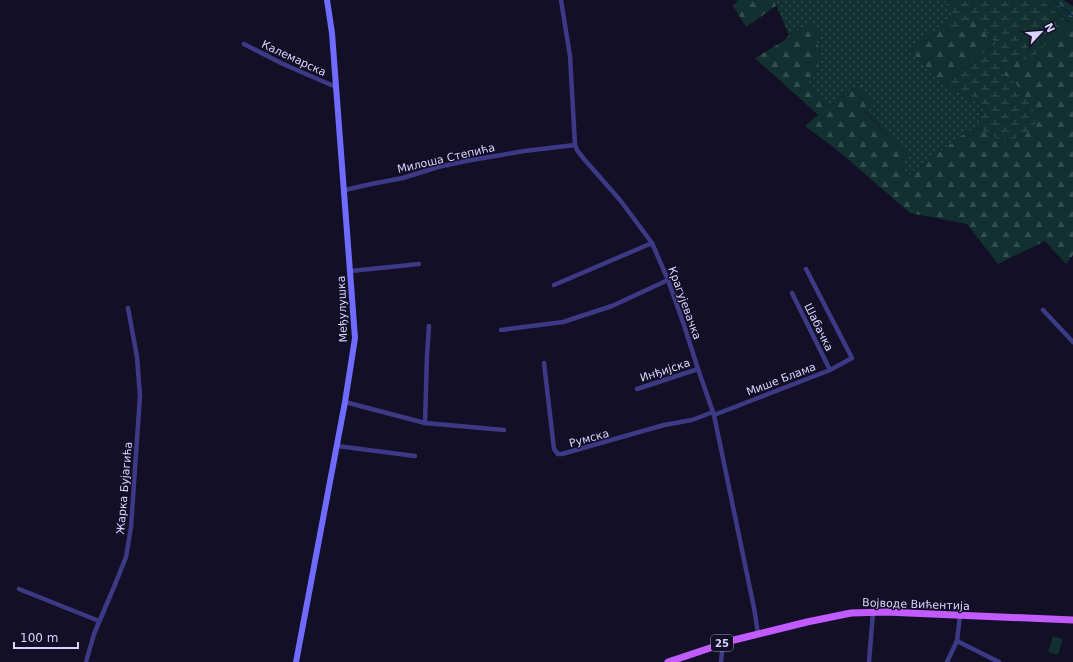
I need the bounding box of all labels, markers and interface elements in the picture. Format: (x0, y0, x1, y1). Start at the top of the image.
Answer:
north arrow (1021, 12, 1061, 52)
text: N (1042, 21, 1057, 35)
street label: Калемарска (259, 38, 328, 79)
street label: Милоша Степића (396, 141, 496, 176)
street label: Крагујевачка (665, 265, 704, 341)
street label: Међулушка (335, 275, 350, 343)
street label: Шабачка (801, 301, 836, 353)
street label: Инђијска (638, 356, 692, 385)
street label: Мише Блама (745, 360, 818, 399)
street label: Румска (568, 427, 611, 450)
street label: Жарка Бујагића (114, 441, 135, 535)
street label: Војводе Вићентија (862, 596, 970, 613)
scale bar (14, 624, 78, 650)
text: 100 m (20, 631, 58, 645)
road number: 25 (711, 635, 733, 651)

